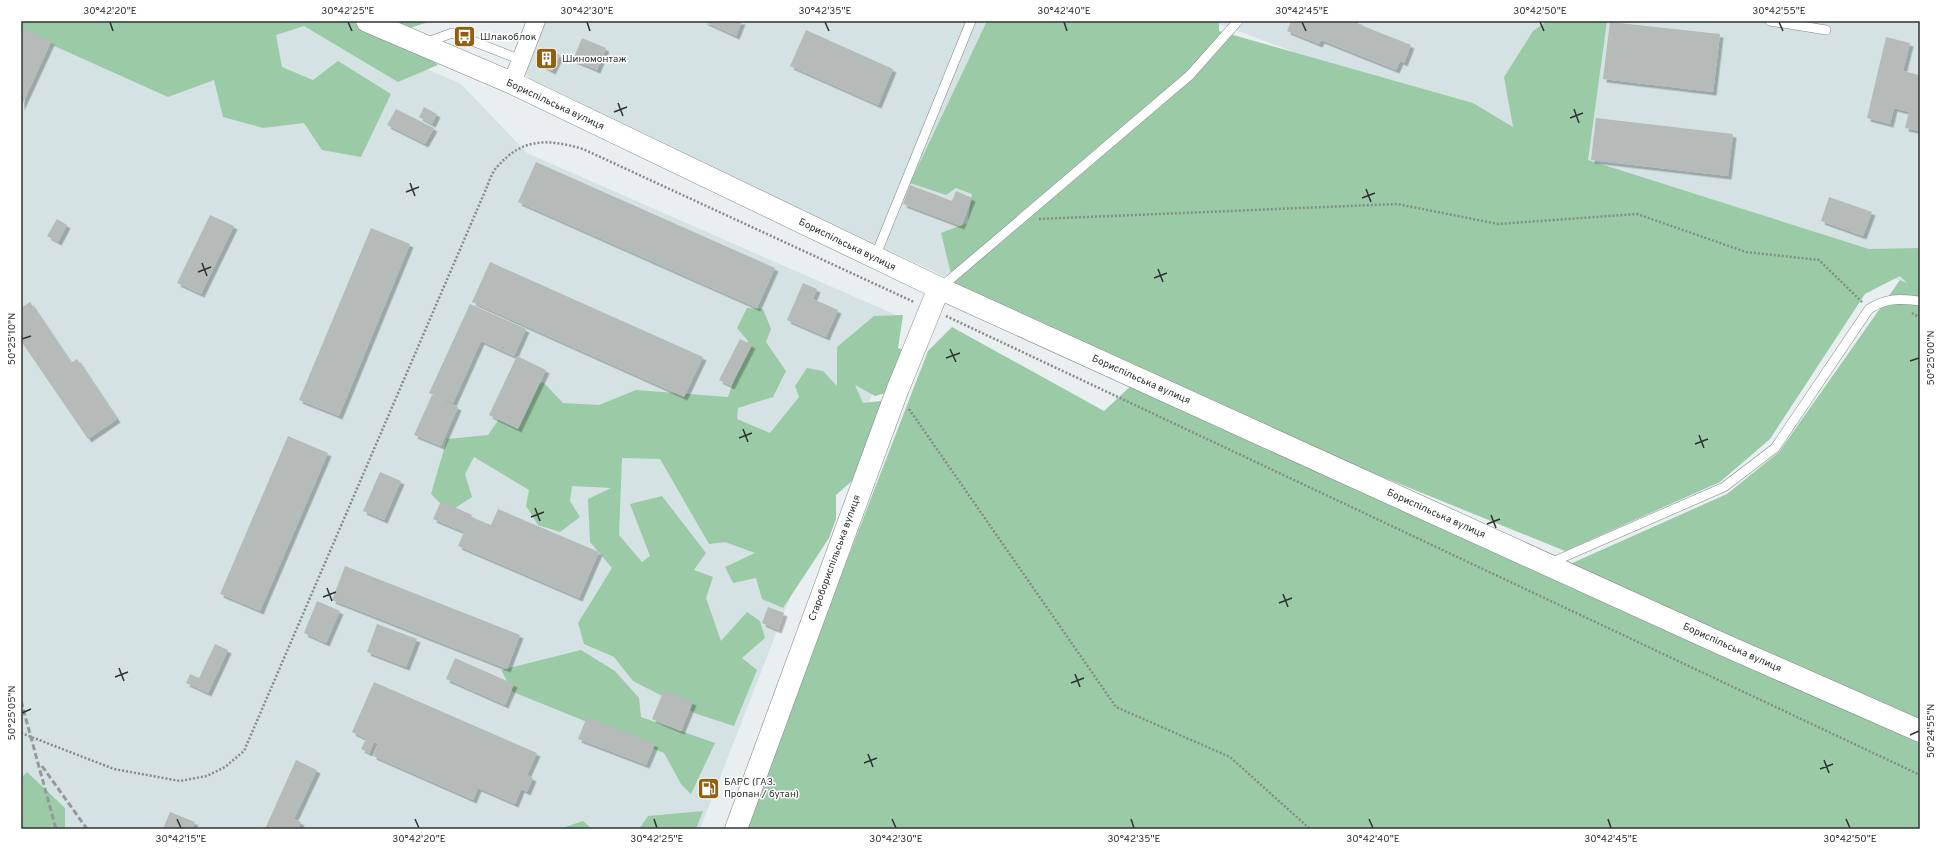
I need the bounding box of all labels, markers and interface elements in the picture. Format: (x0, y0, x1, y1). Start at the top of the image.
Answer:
text: 30°42'20"E (83, 5, 137, 18)
text: 30°42'25"E (321, 5, 375, 18)
text: 30°42'30"E (560, 5, 614, 18)
text: 30°42'35"E (798, 5, 852, 18)
text: 30°42'40"E (1037, 5, 1091, 18)
text: 30°42'45"E (1275, 5, 1329, 18)
text: 30°42'50"E (1513, 5, 1567, 18)
text: 30°42'55"E (1752, 5, 1806, 18)
bus stop icon: Шлакоблок (451, 24, 477, 50)
place label: Шлакоблок (480, 31, 537, 44)
building icon: Шиномонтаж (534, 46, 560, 72)
place label: Шиномонтаж (562, 53, 627, 66)
street label: Бориспільська вулиця (504, 77, 606, 133)
street label: Бориспільська вулиця (796, 216, 898, 274)
text: 50°25'10"N (6, 313, 19, 365)
text: 50°25'00"N (1925, 330, 1938, 386)
street label: Бориспільська вулиця (1090, 352, 1192, 408)
street label: Бориспільська вулиця (1385, 486, 1487, 542)
street label: Старобориспільська вулиця (806, 493, 864, 623)
street label: Бориспільська вулиця (1681, 620, 1783, 676)
text: 50°25'05"N (6, 686, 19, 740)
text: 50°24'55"N (1925, 704, 1938, 758)
fuel station icon: БАРС (ГАЗ. Пропан / бутан) (696, 775, 722, 801)
place label: БАРС (ГАЗ. Пропан / бутан) (724, 776, 799, 801)
text: 30°42'15"E (156, 833, 206, 846)
text: 30°42'20"E (392, 833, 446, 846)
text: 30°42'25"E (630, 833, 684, 846)
text: 30°42'30"E (869, 833, 923, 846)
text: 30°42'35"E (1107, 833, 1161, 846)
text: 30°42'40"E (1346, 833, 1400, 846)
text: 30°42'45"E (1584, 833, 1638, 846)
text: 30°42'50"E (1823, 833, 1877, 846)

